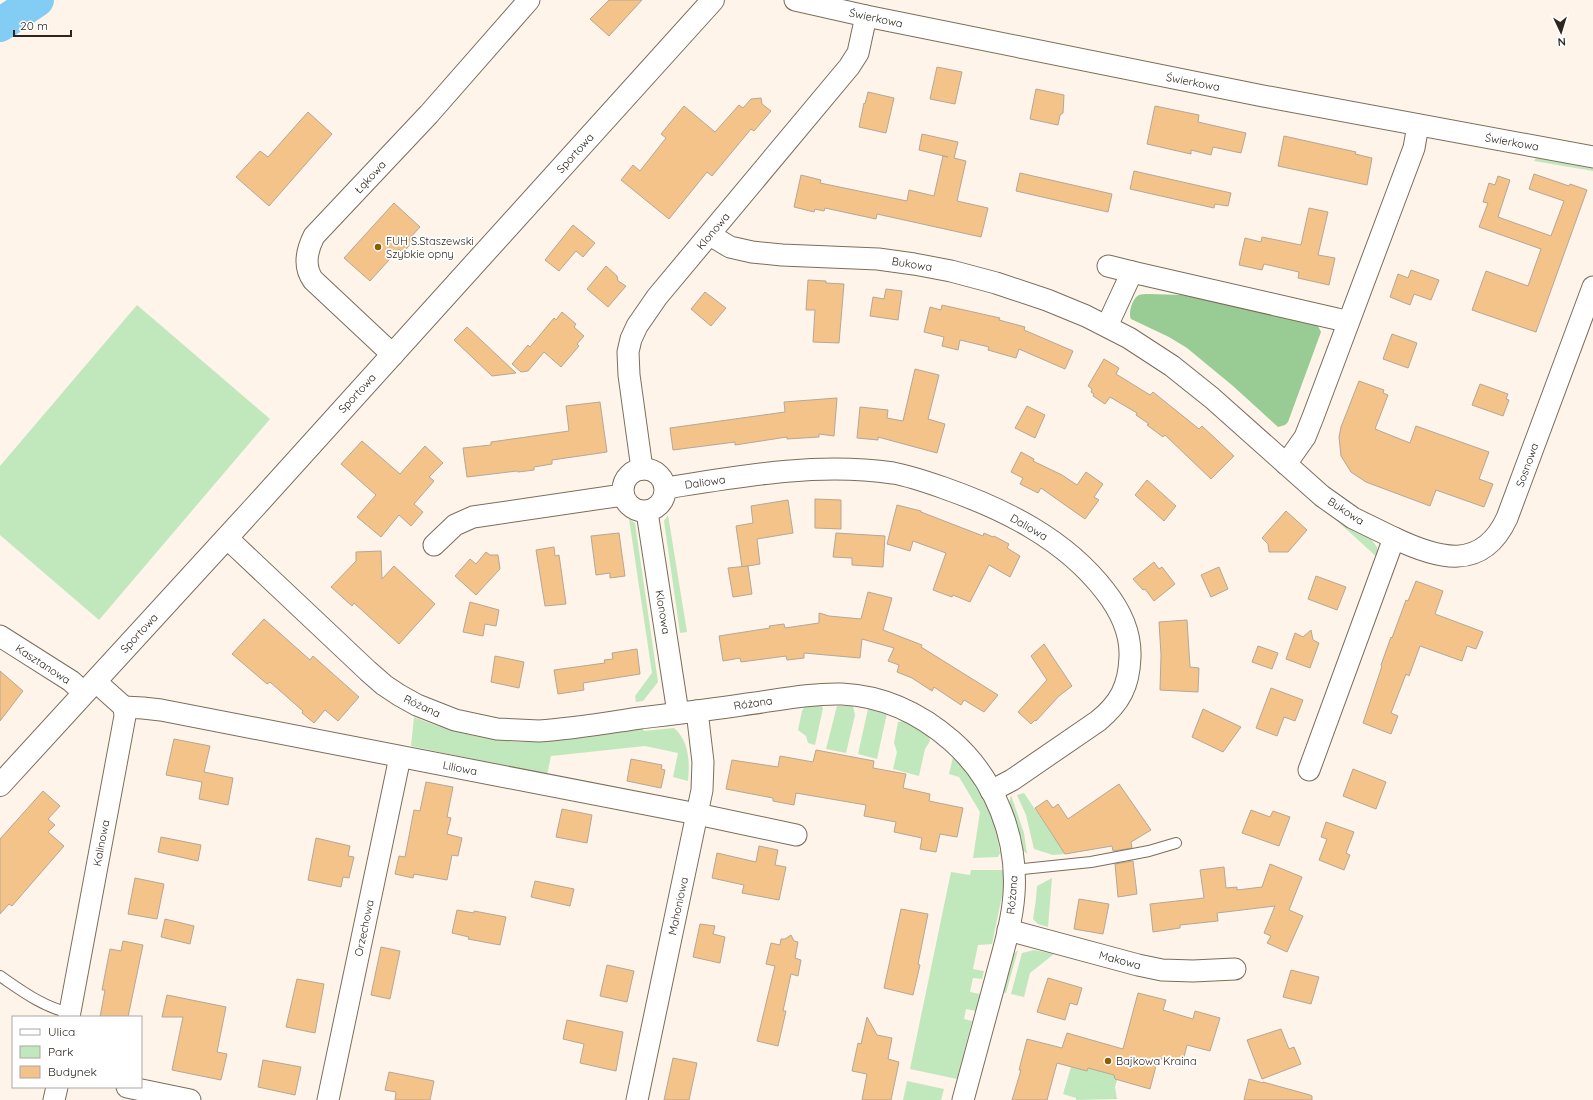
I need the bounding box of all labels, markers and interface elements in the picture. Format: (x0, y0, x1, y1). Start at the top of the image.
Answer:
street label: Świerkowa (848, 5, 904, 31)
scale bar (14, 12, 71, 38)
north arrow (1541, 12, 1581, 52)
text: 20 m (20, 18, 48, 33)
text: N (1557, 35, 1566, 49)
street label: Świerkowa (1165, 70, 1221, 94)
street label: Sportowa (553, 130, 597, 176)
street label: Świerkowa (1484, 130, 1540, 154)
street label: Łąkowa (351, 157, 389, 197)
street label: Klonowa (693, 209, 733, 253)
place label: FUH S.Staszewski Szybkie opny (386, 234, 474, 261)
marker: FUH S.Staszewski Szybkie opny (373, 242, 383, 252)
street label: Bukowa (891, 254, 933, 274)
street label: Sportowa (335, 370, 379, 416)
street label: Sosnowa (1513, 441, 1541, 489)
street label: Daliowa (684, 472, 726, 492)
street label: Bukowa (1325, 494, 1367, 528)
street label: Daliowa (1008, 511, 1050, 543)
street label: Klonowa (653, 589, 673, 635)
street label: Sportowa (117, 610, 161, 656)
street label: Kasztanowa (13, 641, 73, 687)
street label: Różana (401, 691, 443, 721)
street label: Różana (733, 693, 773, 713)
street label: Liliowa (442, 758, 478, 778)
street label: Kalinowa (90, 819, 112, 867)
street label: Różana (1003, 875, 1021, 915)
street label: Mahoniowa (665, 876, 691, 936)
street label: Orzechowa (351, 898, 377, 958)
street label: Makowa (1097, 948, 1143, 972)
legend (12, 1016, 142, 1088)
text: Ulica (48, 1024, 75, 1039)
text: Park (48, 1044, 73, 1059)
place label: Bajkowa Kraina (1116, 1054, 1197, 1068)
marker: Bajkowa Kraina (1103, 1056, 1113, 1066)
text: Budynek (48, 1064, 97, 1079)

